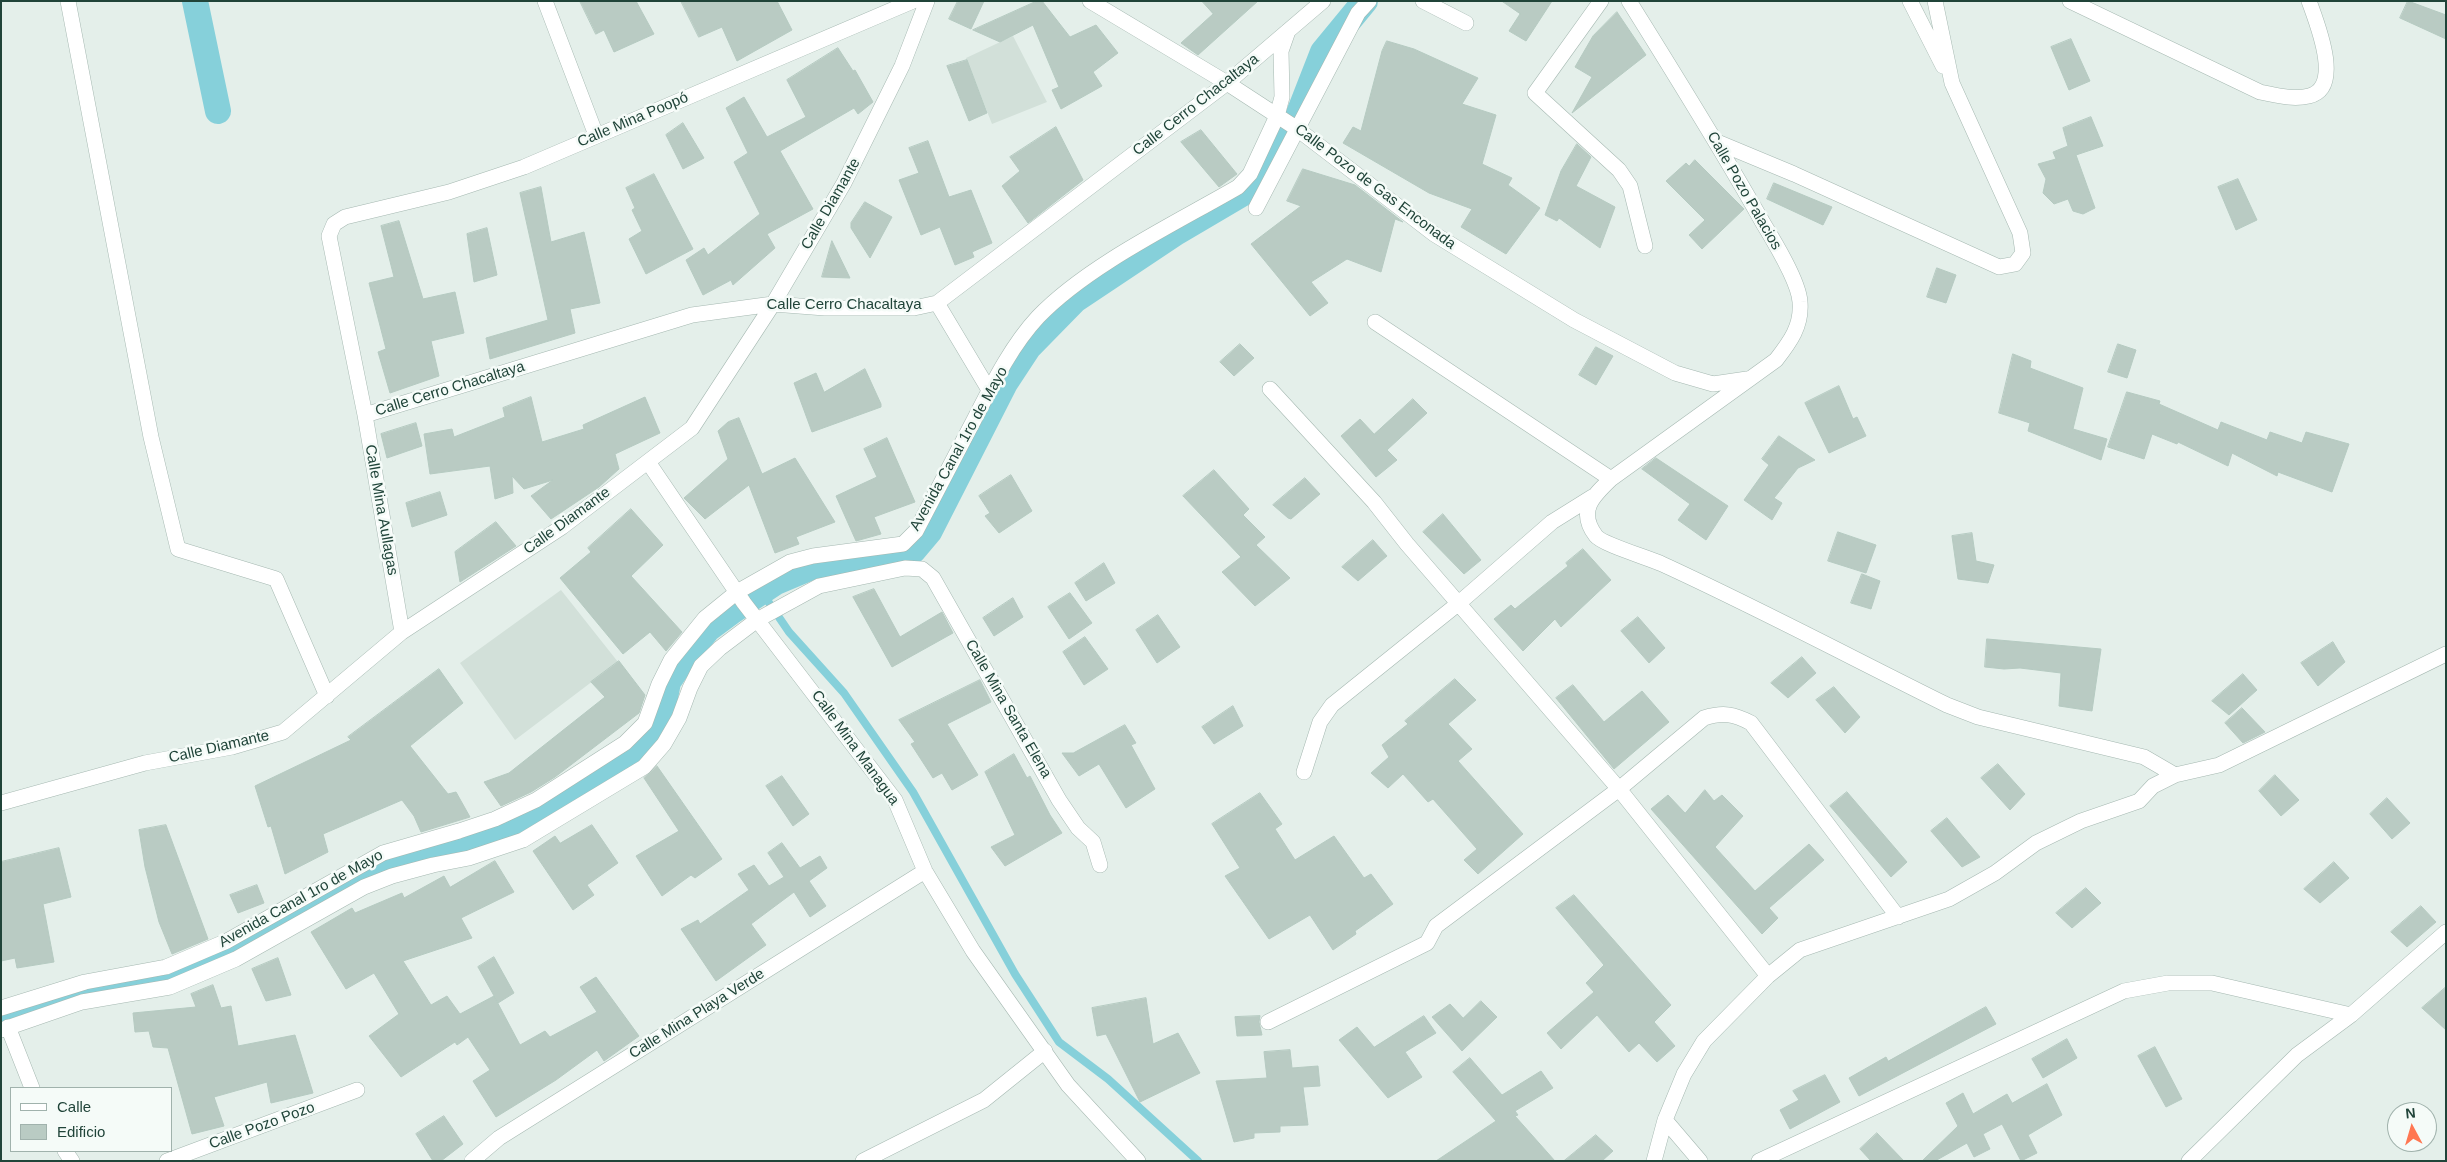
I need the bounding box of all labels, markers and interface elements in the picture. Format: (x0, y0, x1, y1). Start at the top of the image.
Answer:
street label: Calle Cerro Chacaltaya (1129, 50, 1263, 160)
street label: Calle Mina Poopó (575, 89, 691, 151)
street label: Calle Pozo de Gas Enconada (1291, 121, 1459, 253)
street label: Calle Pozo Palacios (1703, 129, 1785, 253)
street label: Calle Diamante (798, 155, 864, 253)
street label: Calle Cerro Chacaltaya (766, 296, 922, 314)
street label: Calle Cerro Chacaltaya (373, 358, 527, 420)
street label: Avenida Canal 1ro de Mayo (906, 364, 1012, 534)
street label: Calle Mina Aullagas (361, 443, 401, 577)
street label: Calle Diamante (520, 484, 614, 558)
street label: Calle Mina Santa Elena (961, 637, 1055, 781)
street label: Calle Mina Managua (807, 687, 903, 809)
street label: Calle Diamante (167, 727, 271, 767)
street label: Avenida Canal 1ro de Mayo (216, 846, 386, 952)
street label: Calle Mina Playa Verde (626, 965, 768, 1063)
legend (10, 1087, 172, 1152)
text: Calle (57, 1098, 91, 1115)
street label: Calle Pozo Pozo (207, 1099, 317, 1153)
north arrow (2387, 1102, 2437, 1152)
text: N (2405, 1105, 2416, 1122)
text: Edificio (57, 1123, 105, 1140)

